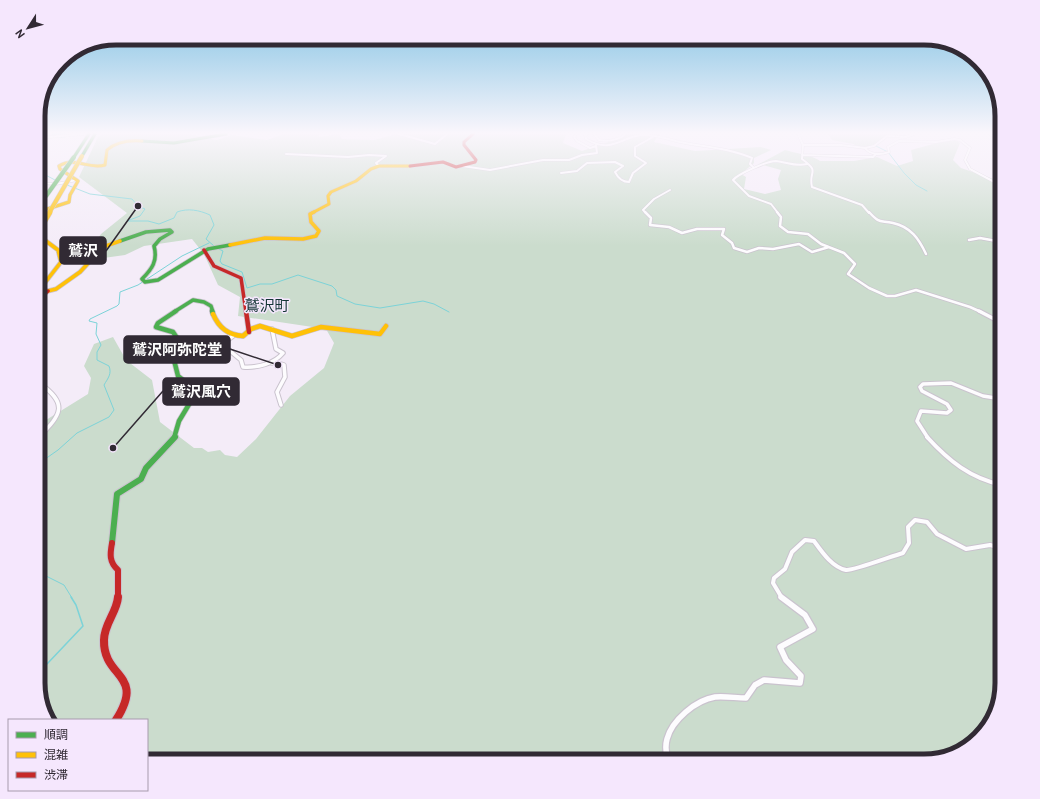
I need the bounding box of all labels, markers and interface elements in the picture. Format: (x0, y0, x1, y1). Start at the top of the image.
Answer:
north arrow (8, 8, 48, 48)
text: N (13, 26, 29, 41)
callout: 鷲沢 (60, 237, 106, 264)
text: 鷲沢 (68, 242, 98, 262)
district label: 鷲沢町 (244, 297, 290, 317)
callout: 鷲沢阿弥陀堂 (124, 336, 230, 363)
text: 鷲沢阿弥陀堂 (132, 341, 222, 361)
callout: 鷲沢風穴 (163, 378, 239, 405)
text: 鷲沢風穴 (171, 383, 231, 403)
legend (8, 719, 148, 791)
text: 順調 (44, 728, 68, 744)
text: 混雑 (44, 748, 68, 764)
text: 渋滞 (44, 768, 68, 784)

